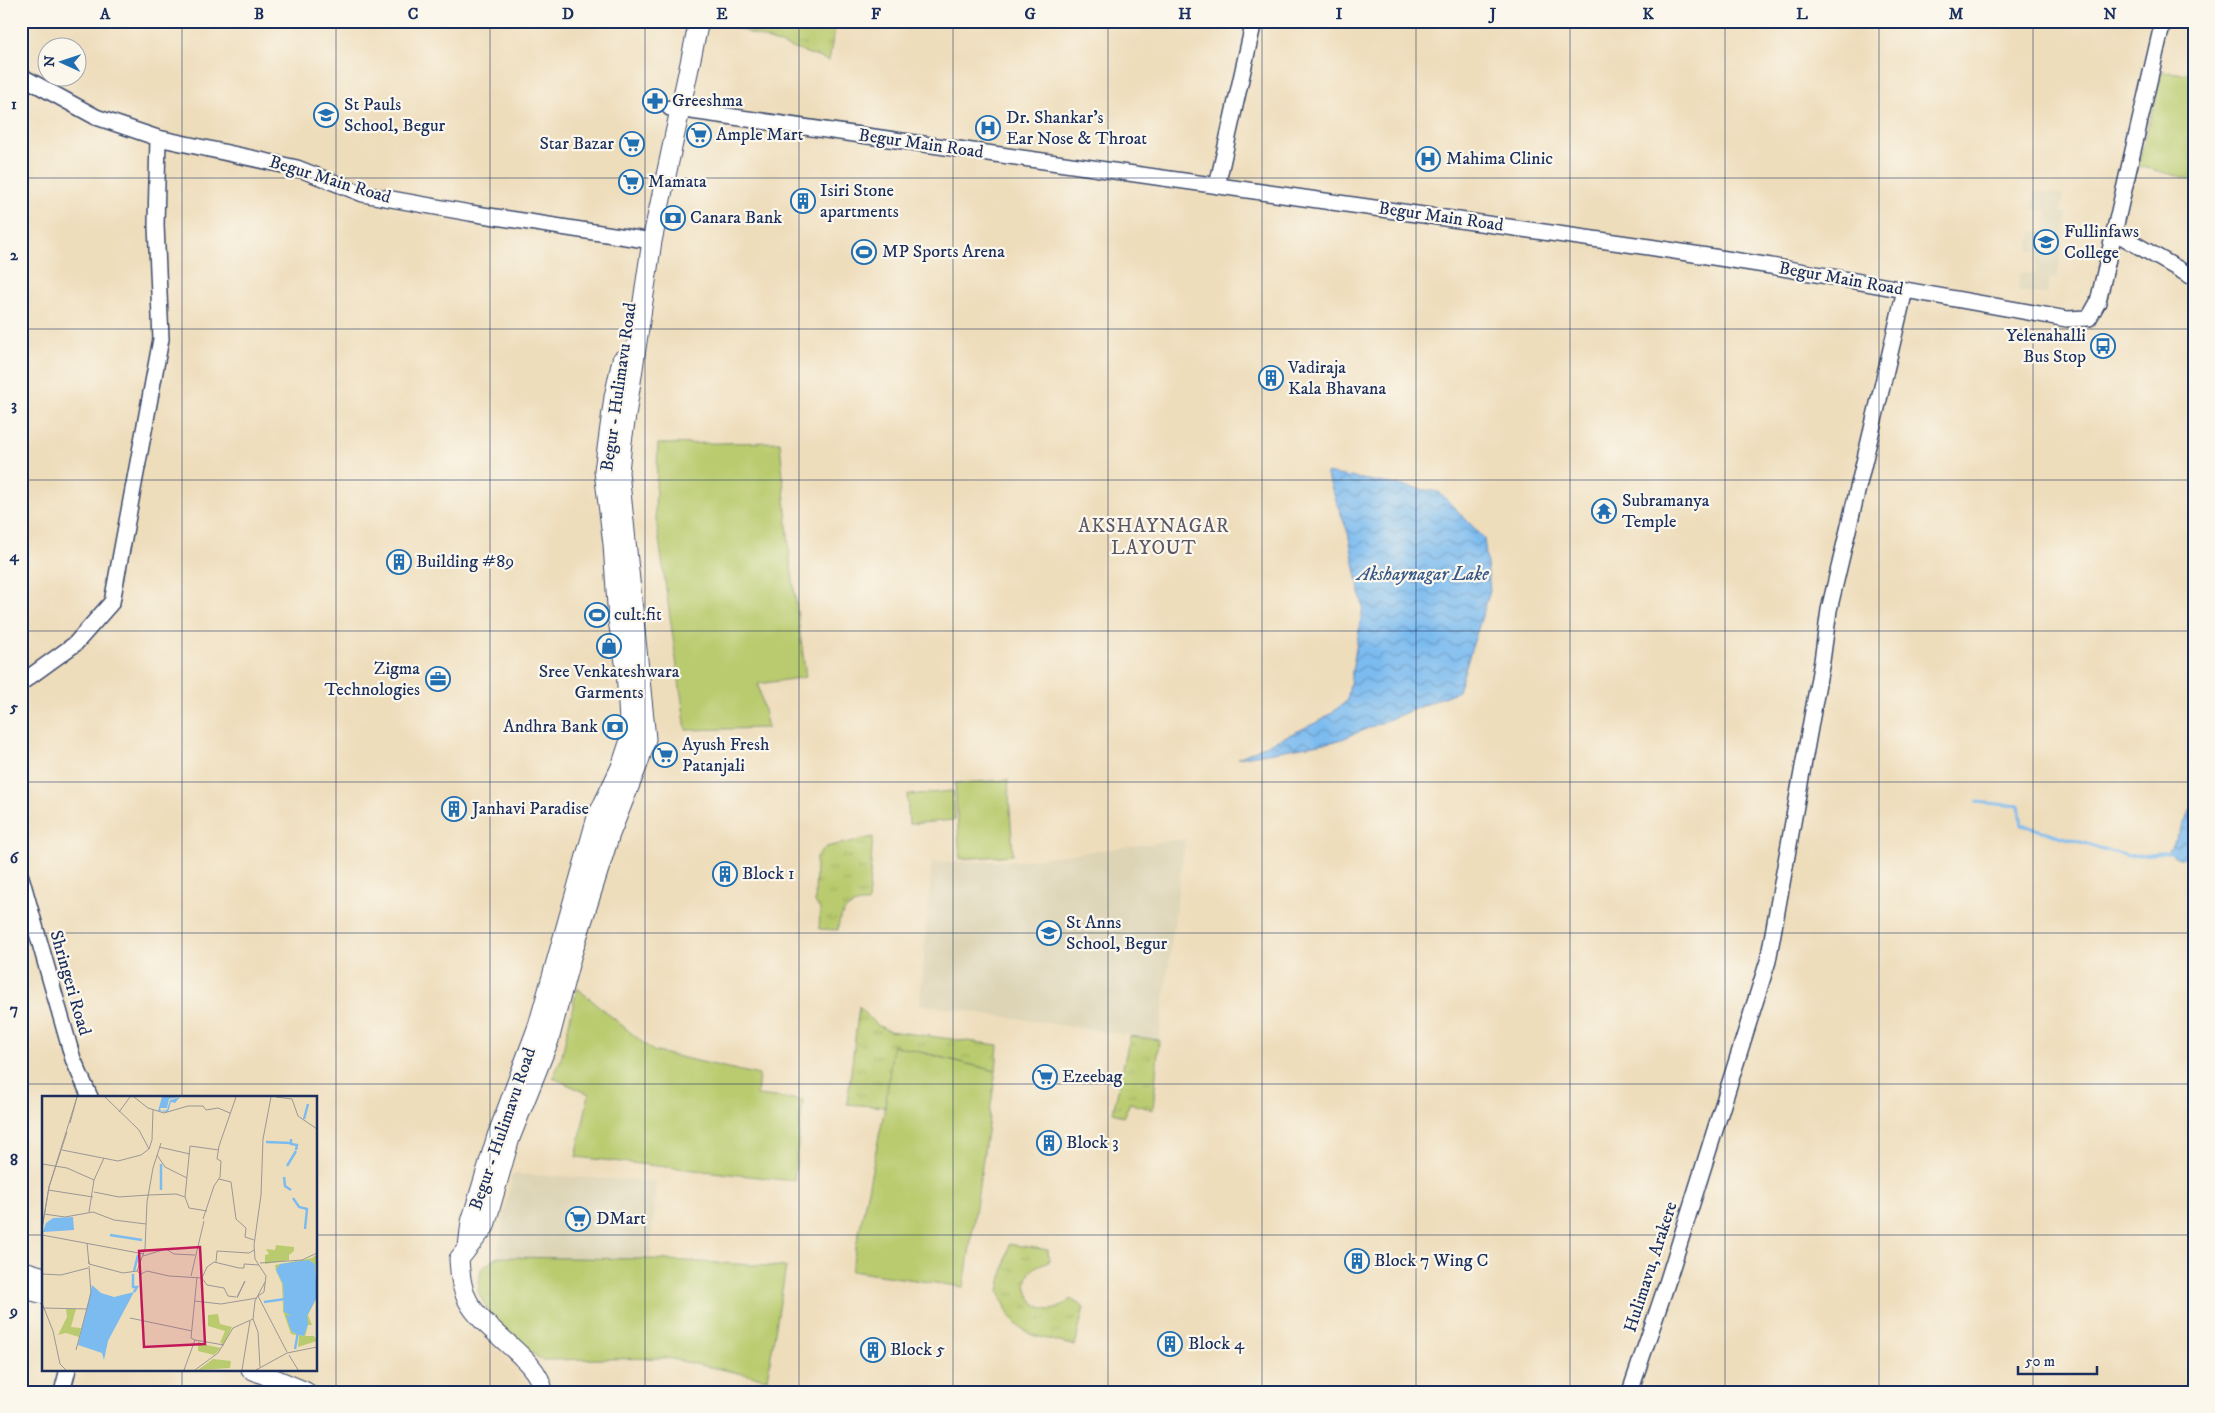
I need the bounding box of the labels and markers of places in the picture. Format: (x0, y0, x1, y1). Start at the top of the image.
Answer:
pharmacy icon: Greeshma (642, 88, 668, 114)
place label: Greeshma (672, 90, 743, 112)
place label: St Pauls School, Begur (344, 94, 446, 137)
school or university icon: St Pauls School, Begur (313, 102, 339, 128)
place label: Dr. Shankar's Ear Nose & Throat (1006, 107, 1147, 150)
hospital icon: Dr. Shankar's Ear Nose & Throat (975, 115, 1001, 141)
supermarket icon: Ample Mart (686, 122, 712, 148)
place label: Ample Mart (716, 124, 803, 146)
supermarket icon: Star Bazar (619, 131, 645, 157)
place label: Star Bazar (539, 133, 614, 155)
hospital icon: Mahima Clinic (1415, 146, 1441, 172)
place label: Mahima Clinic (1446, 148, 1553, 170)
supermarket icon: Mamata (618, 169, 644, 195)
place label: Mamata (648, 171, 707, 193)
place label: Isiri Stone apartments (820, 180, 899, 223)
building icon: Isiri Stone apartments (790, 188, 816, 214)
bank icon: Canara Bank (660, 205, 686, 231)
place label: Canara Bank (690, 207, 782, 229)
place label: Fullinfaws College (2064, 221, 2139, 264)
school or university icon: Fullinfaws College (2033, 229, 2059, 255)
sports icon: MP Sports Arena (851, 239, 877, 265)
place label: MP Sports Arena (882, 241, 1005, 263)
place label: Yelenahalli Bus Stop (2006, 325, 2086, 368)
bus stop icon: Yelenahalli Bus Stop (2090, 333, 2116, 359)
place label: Vadiraja Kala Bhavana (1287, 357, 1387, 400)
building icon: Vadiraja Kala Bhavana (1258, 365, 1284, 391)
place label: Subramanya Temple (1622, 490, 1710, 533)
temple icon: Subramanya Temple (1591, 498, 1617, 524)
building icon: Building #89 (386, 549, 412, 575)
place label: Building #89 (416, 551, 514, 573)
sports icon: cult.fit (584, 602, 610, 628)
place label: cult.fit (614, 604, 662, 626)
shop icon: Sree Venkateshwara Garments (596, 633, 622, 659)
place label: Zigma Technologies (325, 658, 420, 701)
place label: Sree Venkateshwara Garments (539, 661, 680, 704)
office icon: Zigma Technologies (425, 666, 451, 692)
bank icon: Andhra Bank (602, 714, 628, 740)
place label: Andhra Bank (503, 716, 598, 738)
place label: Ayush Fresh Patanjali (682, 734, 770, 777)
supermarket icon: Ayush Fresh Patanjali (652, 742, 678, 768)
building icon: Janhavi Paradise (441, 796, 467, 822)
place label: Janhavi Paradise (470, 798, 589, 820)
building icon: Block 1 (712, 861, 738, 887)
place label: Block 1 (742, 863, 795, 885)
place label: St Anns School, Begur (1066, 912, 1168, 955)
school or university icon: St Anns School, Begur (1036, 920, 1062, 946)
supermarket icon: Ezeebag (1032, 1064, 1058, 1090)
place label: Ezeebag (1062, 1066, 1123, 1088)
building icon: Block 3 (1036, 1130, 1062, 1156)
place label: Block 3 (1066, 1132, 1119, 1154)
supermarket icon: DMart (565, 1206, 591, 1232)
place label: DMart (596, 1208, 646, 1230)
building icon: Block 7 Wing C (1344, 1248, 1370, 1274)
place label: Block 7 Wing C (1374, 1250, 1488, 1272)
building icon: Block 4 (1157, 1331, 1183, 1357)
place label: Block 4 (1188, 1333, 1245, 1355)
building icon: Block 5 (860, 1337, 886, 1363)
place label: Block 5 (890, 1339, 945, 1361)

